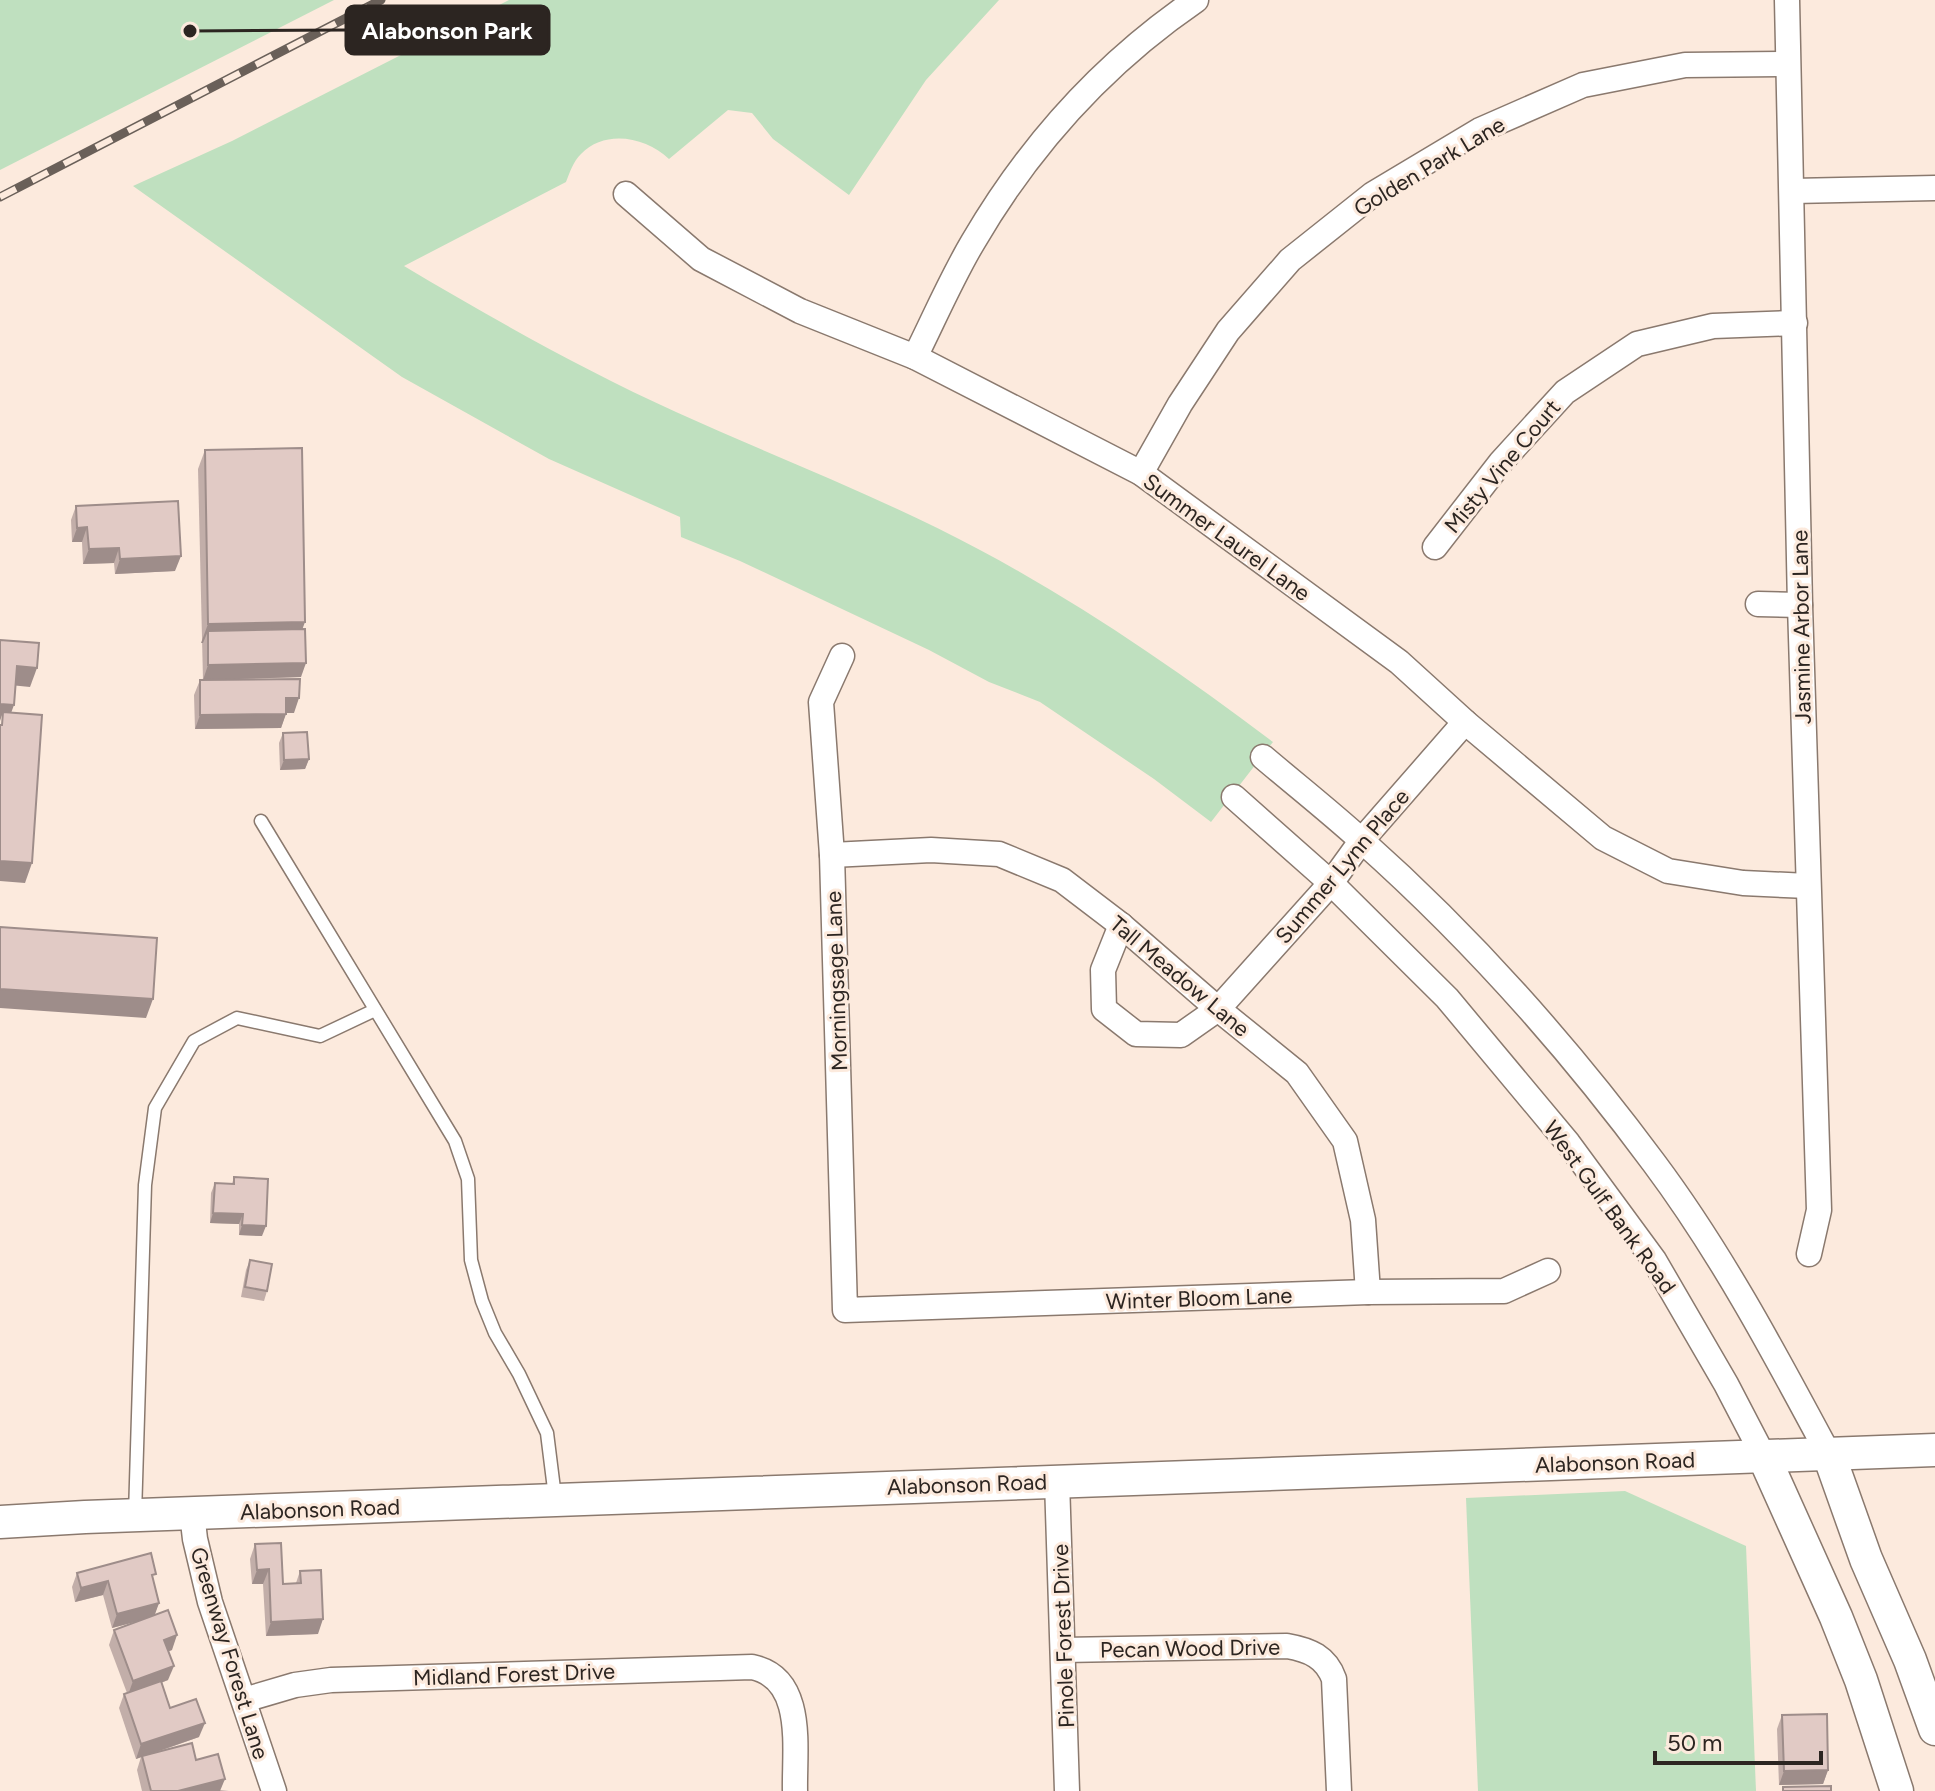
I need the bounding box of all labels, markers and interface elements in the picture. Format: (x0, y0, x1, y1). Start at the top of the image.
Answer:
callout: Alabonson Park (346, 6, 549, 54)
text: Alabonson Park (361, 16, 533, 45)
street label: Golden Park Lane (1349, 111, 1510, 222)
street label: Misty Vine Court (1439, 394, 1566, 539)
street label: Summer Laurel Lane (1138, 468, 1315, 607)
street label: Jasmine Arbor Lane (1786, 530, 1817, 724)
street label: Summer Lynn Place (1270, 783, 1415, 949)
street label: Morningsage Lane (820, 890, 853, 1071)
street label: Tall Meadow Lane (1104, 910, 1255, 1043)
street label: West Gulf Bank Road (1538, 1115, 1681, 1299)
street label: Winter Bloom Lane (1105, 1282, 1293, 1315)
street label: Alabonson Road (1534, 1446, 1696, 1479)
street label: Alabonson Road (886, 1468, 1048, 1501)
street label: Alabonson Road (239, 1493, 401, 1526)
street label: Greenway Forest Lane (184, 1544, 275, 1762)
street label: Pinole Forest Drive (1047, 1544, 1080, 1728)
street label: Pecan Wood Drive (1100, 1633, 1280, 1664)
street label: Midland Forest Drive (413, 1657, 616, 1692)
scale bar (1655, 1715, 1821, 1765)
text: 50 m (1667, 1728, 1723, 1757)

